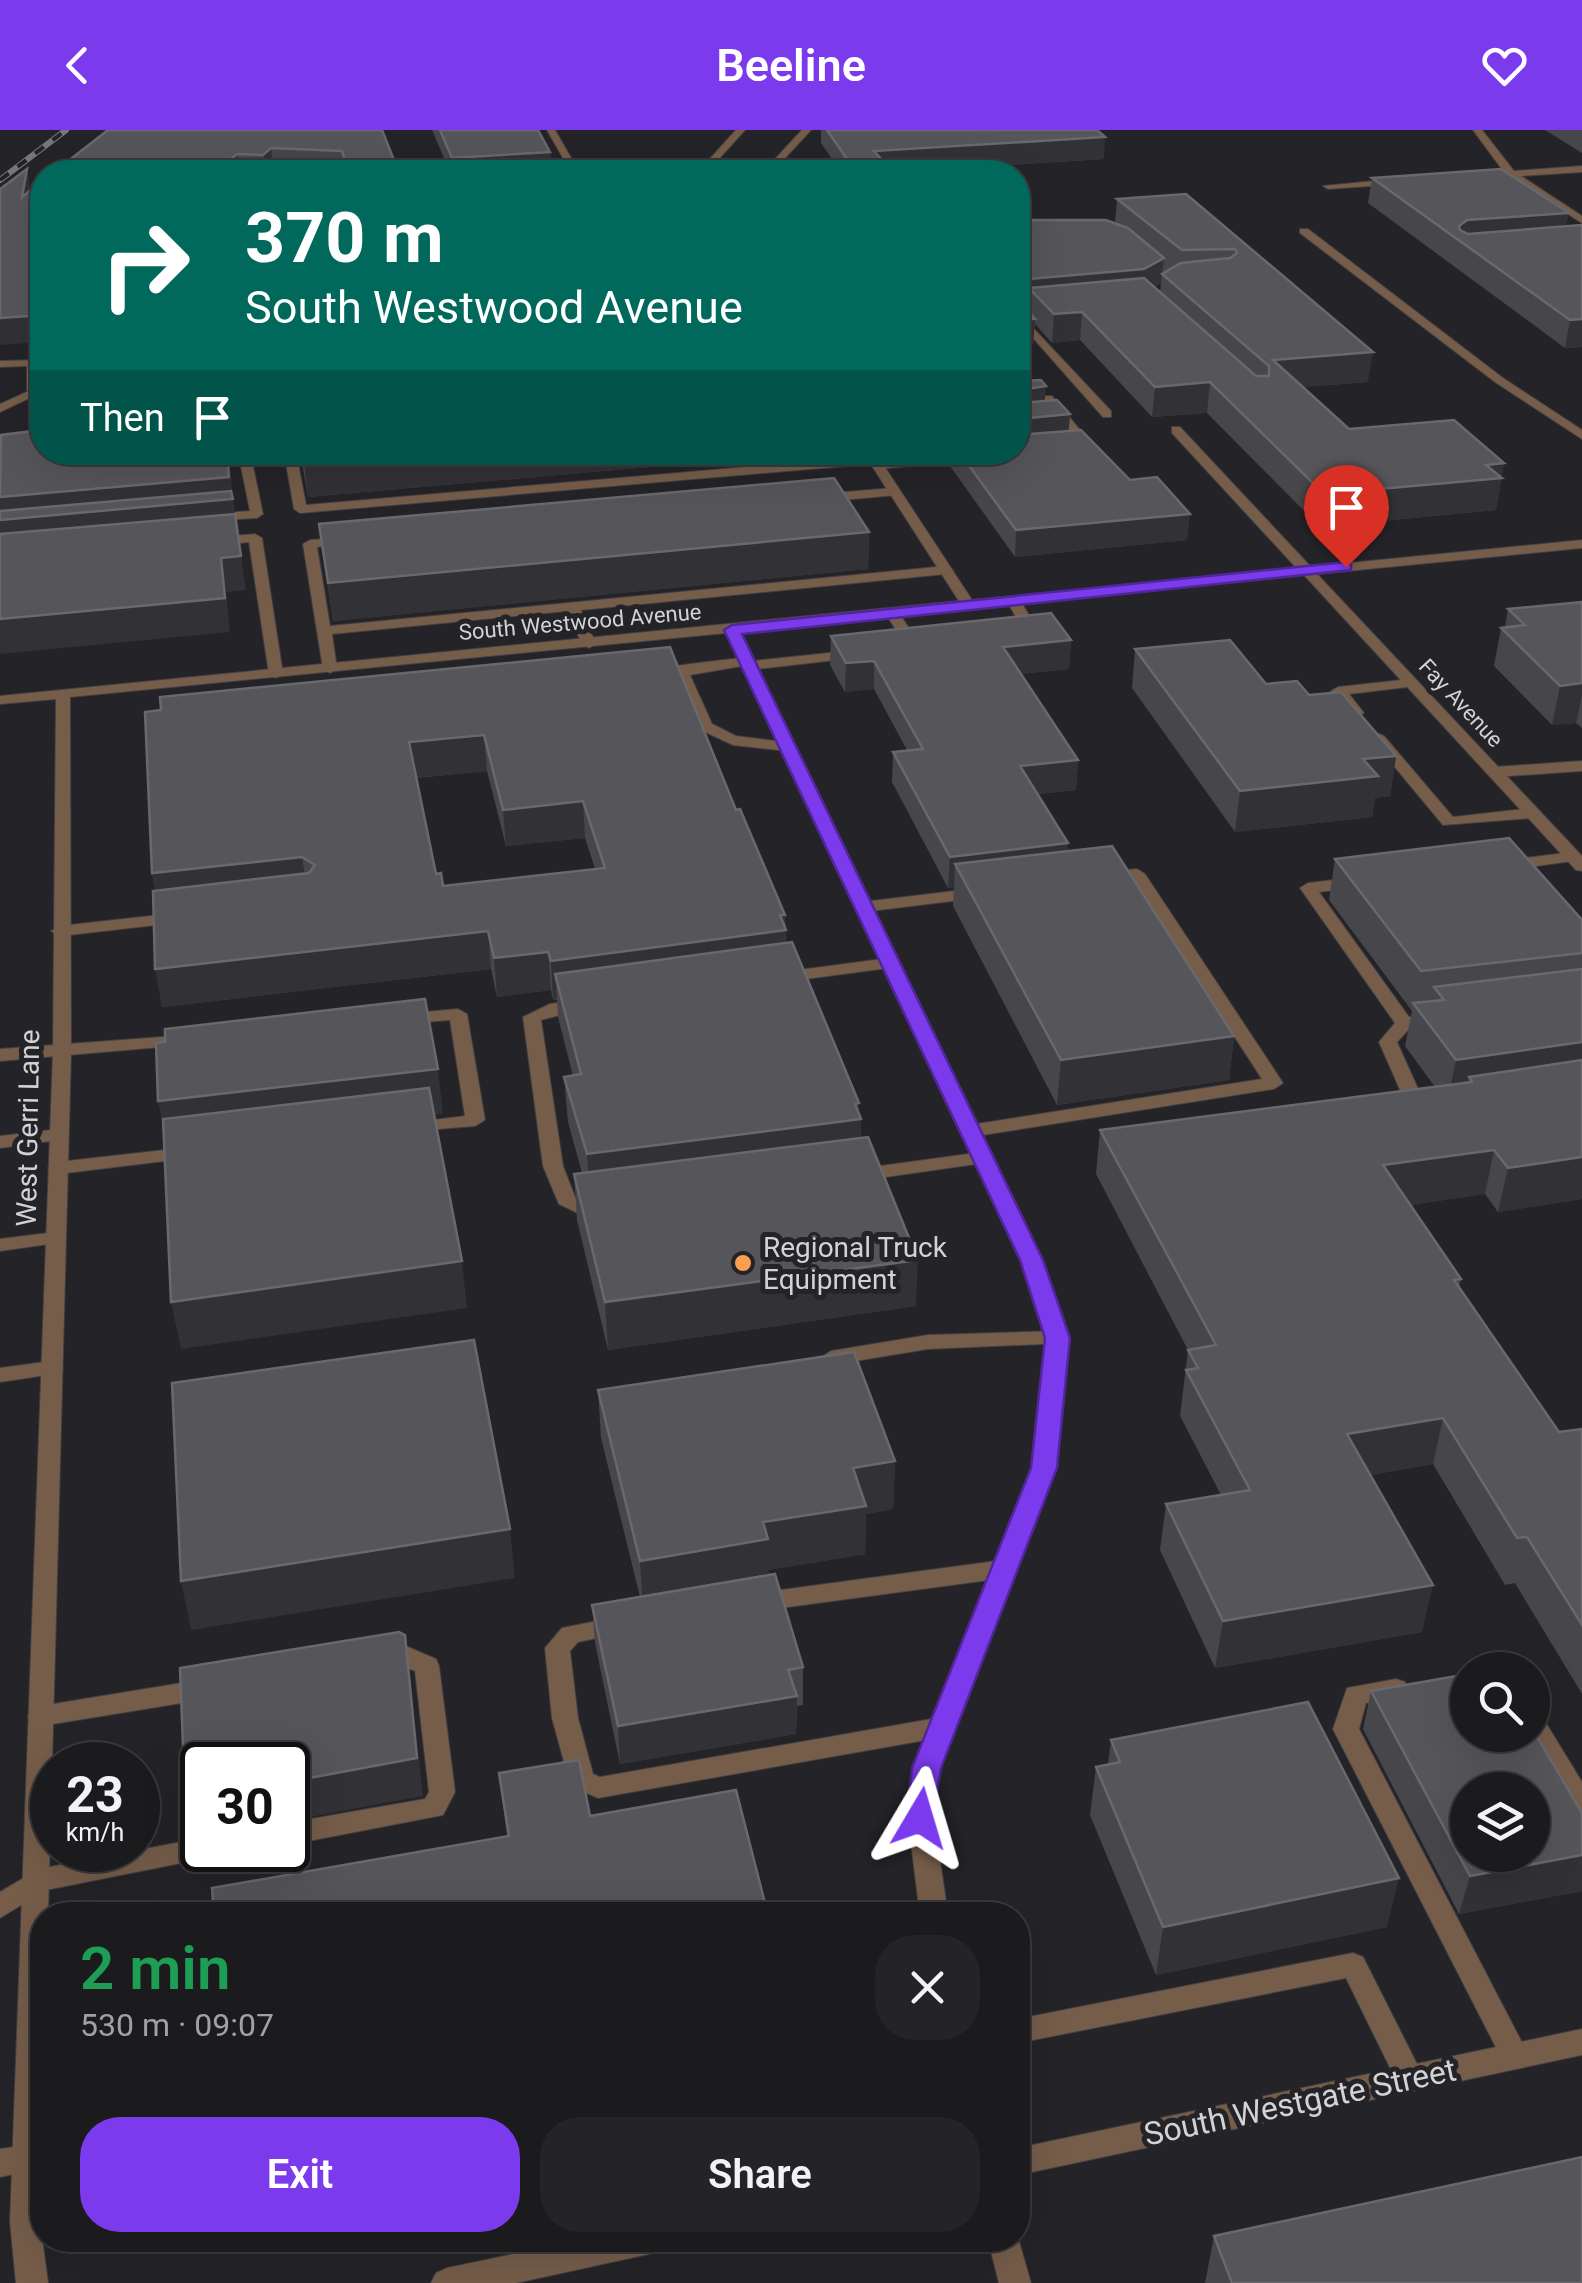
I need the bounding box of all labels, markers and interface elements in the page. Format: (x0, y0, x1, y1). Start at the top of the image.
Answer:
icon: back (50, 38, 105, 93)
icon: heart (1477, 38, 1532, 93)
text: Beeline (716, 39, 866, 92)
text: 370 m (245, 197, 444, 279)
icon: right (80, 200, 210, 330)
text: South Westwood Avenue (245, 281, 743, 334)
icon: arrive (185, 390, 240, 445)
text: Then (80, 396, 165, 440)
pin (1304, 465, 1389, 568)
icon: arrive (1319, 480, 1374, 535)
street label: South Westwood Avenue (458, 599, 702, 645)
street label: Fay Avenue (1414, 654, 1508, 752)
street label: West Gerri Lane (10, 1029, 46, 1227)
place label: Regional Truck Equipment (763, 1231, 948, 1296)
marker: Regional Truck Equipment (732, 1252, 754, 1274)
map controls (1450, 1652, 1550, 1872)
button: search (1450, 1652, 1550, 1752)
speed limit sign: 30 (180, 1742, 310, 1872)
text: 23 (66, 1766, 124, 1824)
position arrow (868, 1766, 972, 1870)
button: layers (1450, 1772, 1550, 1872)
text: km/h (66, 1818, 124, 1847)
text: 2 min (80, 1933, 230, 2004)
button: close (875, 1935, 980, 2040)
text: 530 m · 09:07 (80, 2006, 274, 2044)
street label: South Westgate Street (1141, 2050, 1459, 2154)
button: Exit (80, 2117, 520, 2232)
button: Share (540, 2117, 980, 2232)

